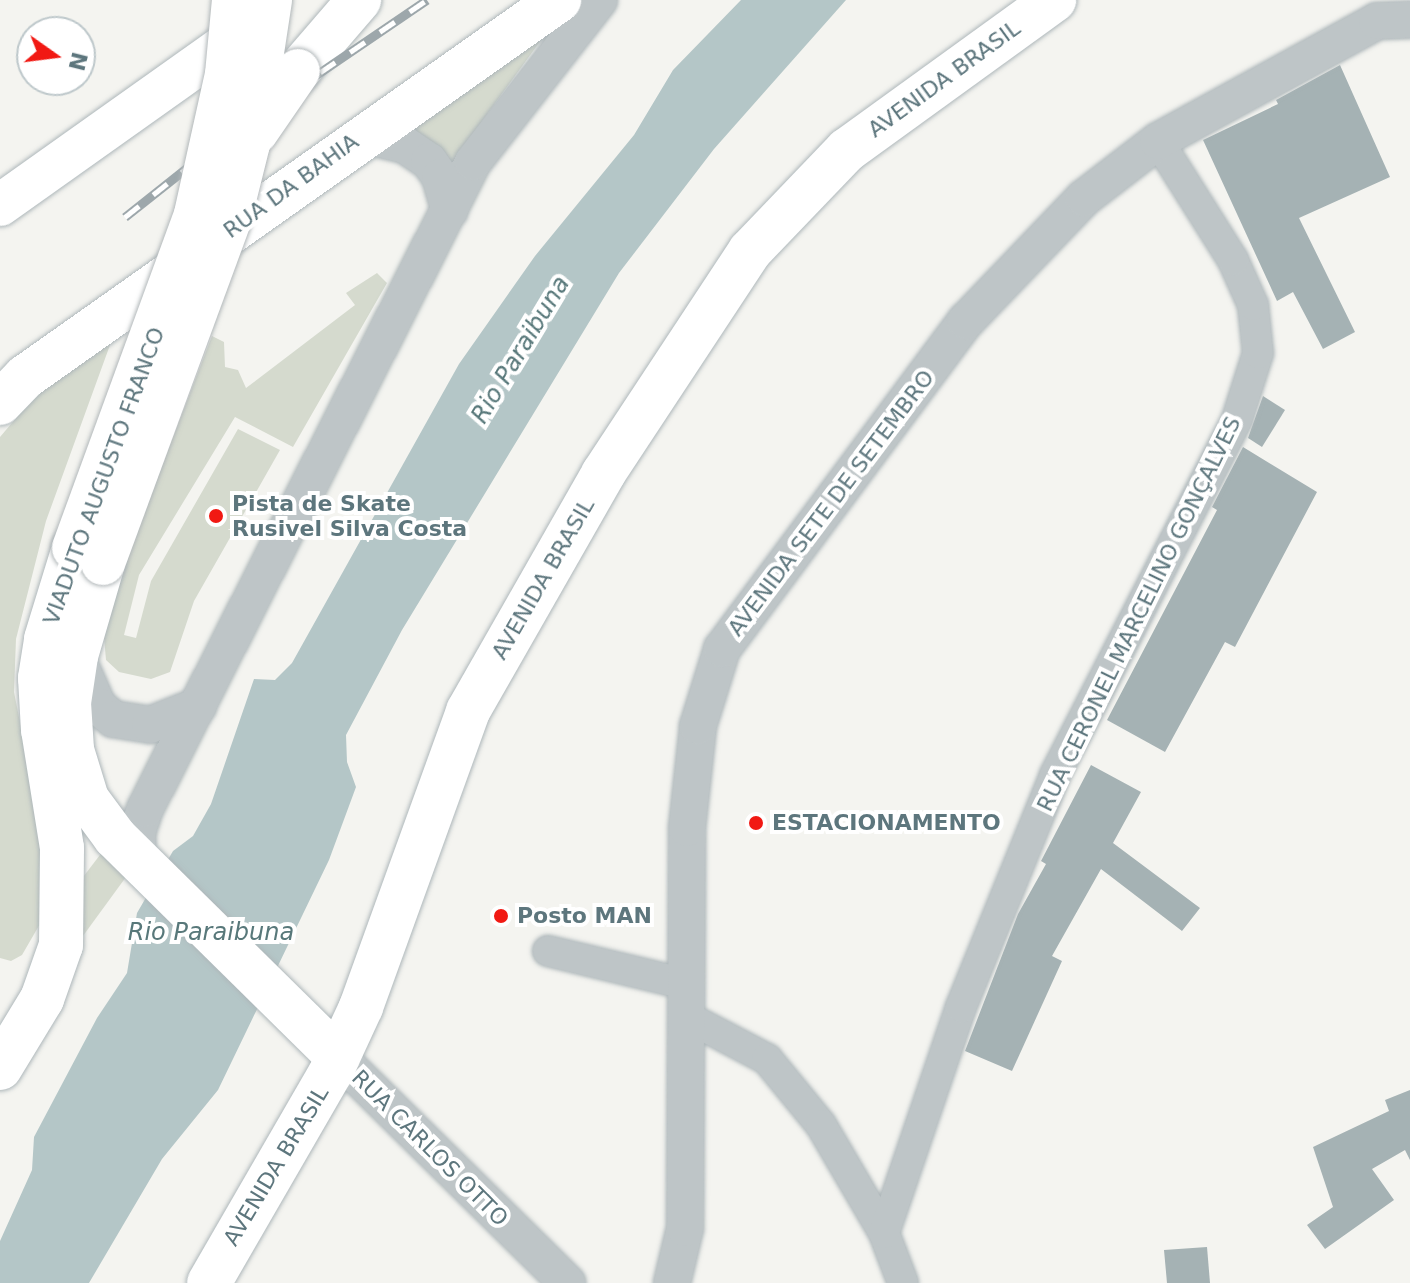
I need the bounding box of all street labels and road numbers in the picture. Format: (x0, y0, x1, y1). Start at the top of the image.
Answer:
street label: AVENIDA BRASIL (863, 15, 1025, 143)
street label: RUA DA BAHIA (218, 128, 364, 244)
street label: VIADUTO AUGUSTO FRANCO (38, 324, 170, 628)
street label: AVENIDA SETE DE SETEMBRO (722, 365, 940, 641)
street label: RUA CERONEL MARCELINO GONÇALVES (1032, 412, 1246, 816)
street label: AVENIDA BRASIL (486, 494, 600, 664)
street label: RUA CARLOS OTTO (346, 1064, 514, 1232)
street label: AVENIDA BRASIL (218, 1081, 334, 1251)

